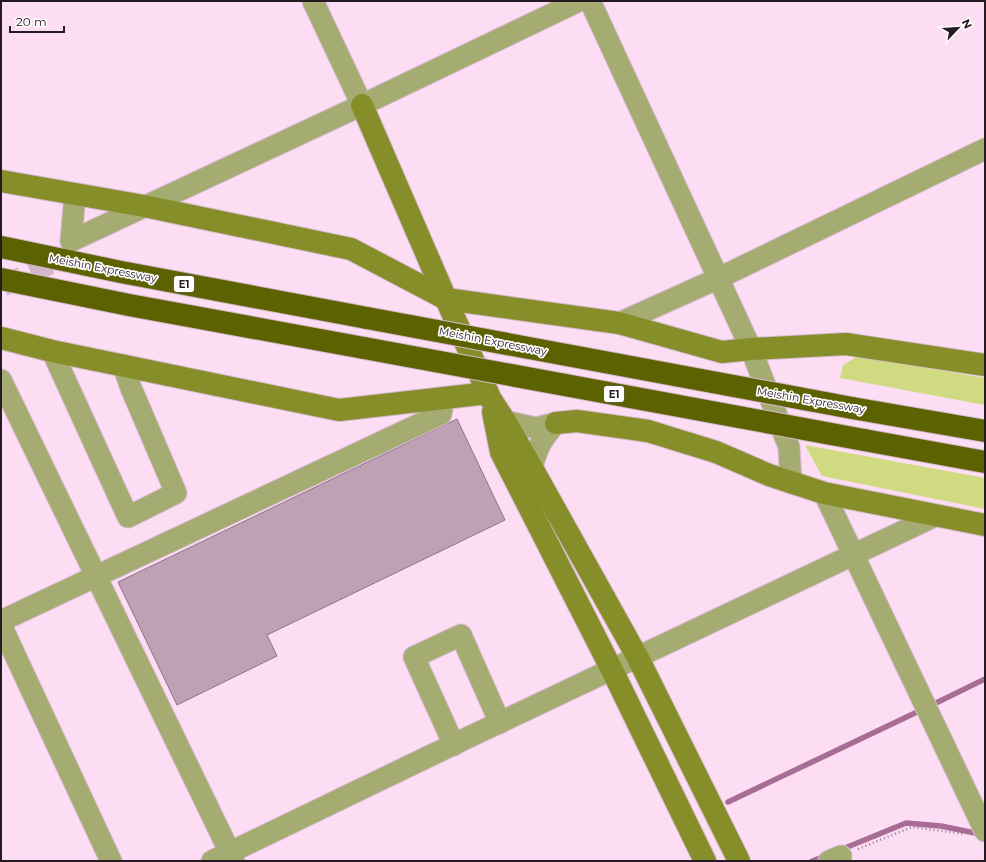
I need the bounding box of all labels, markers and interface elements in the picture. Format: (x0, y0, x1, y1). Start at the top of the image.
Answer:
scale bar (10, 8, 64, 34)
north arrow (938, 8, 978, 48)
text: 20 m (16, 14, 47, 29)
text: N (959, 17, 975, 31)
street label: Meishin Expressway (48, 251, 158, 285)
road number: E1 (174, 276, 194, 292)
street label: Meishin Expressway (438, 324, 548, 358)
street label: Meishin Expressway (756, 384, 866, 416)
road number: E1 (604, 386, 624, 402)

